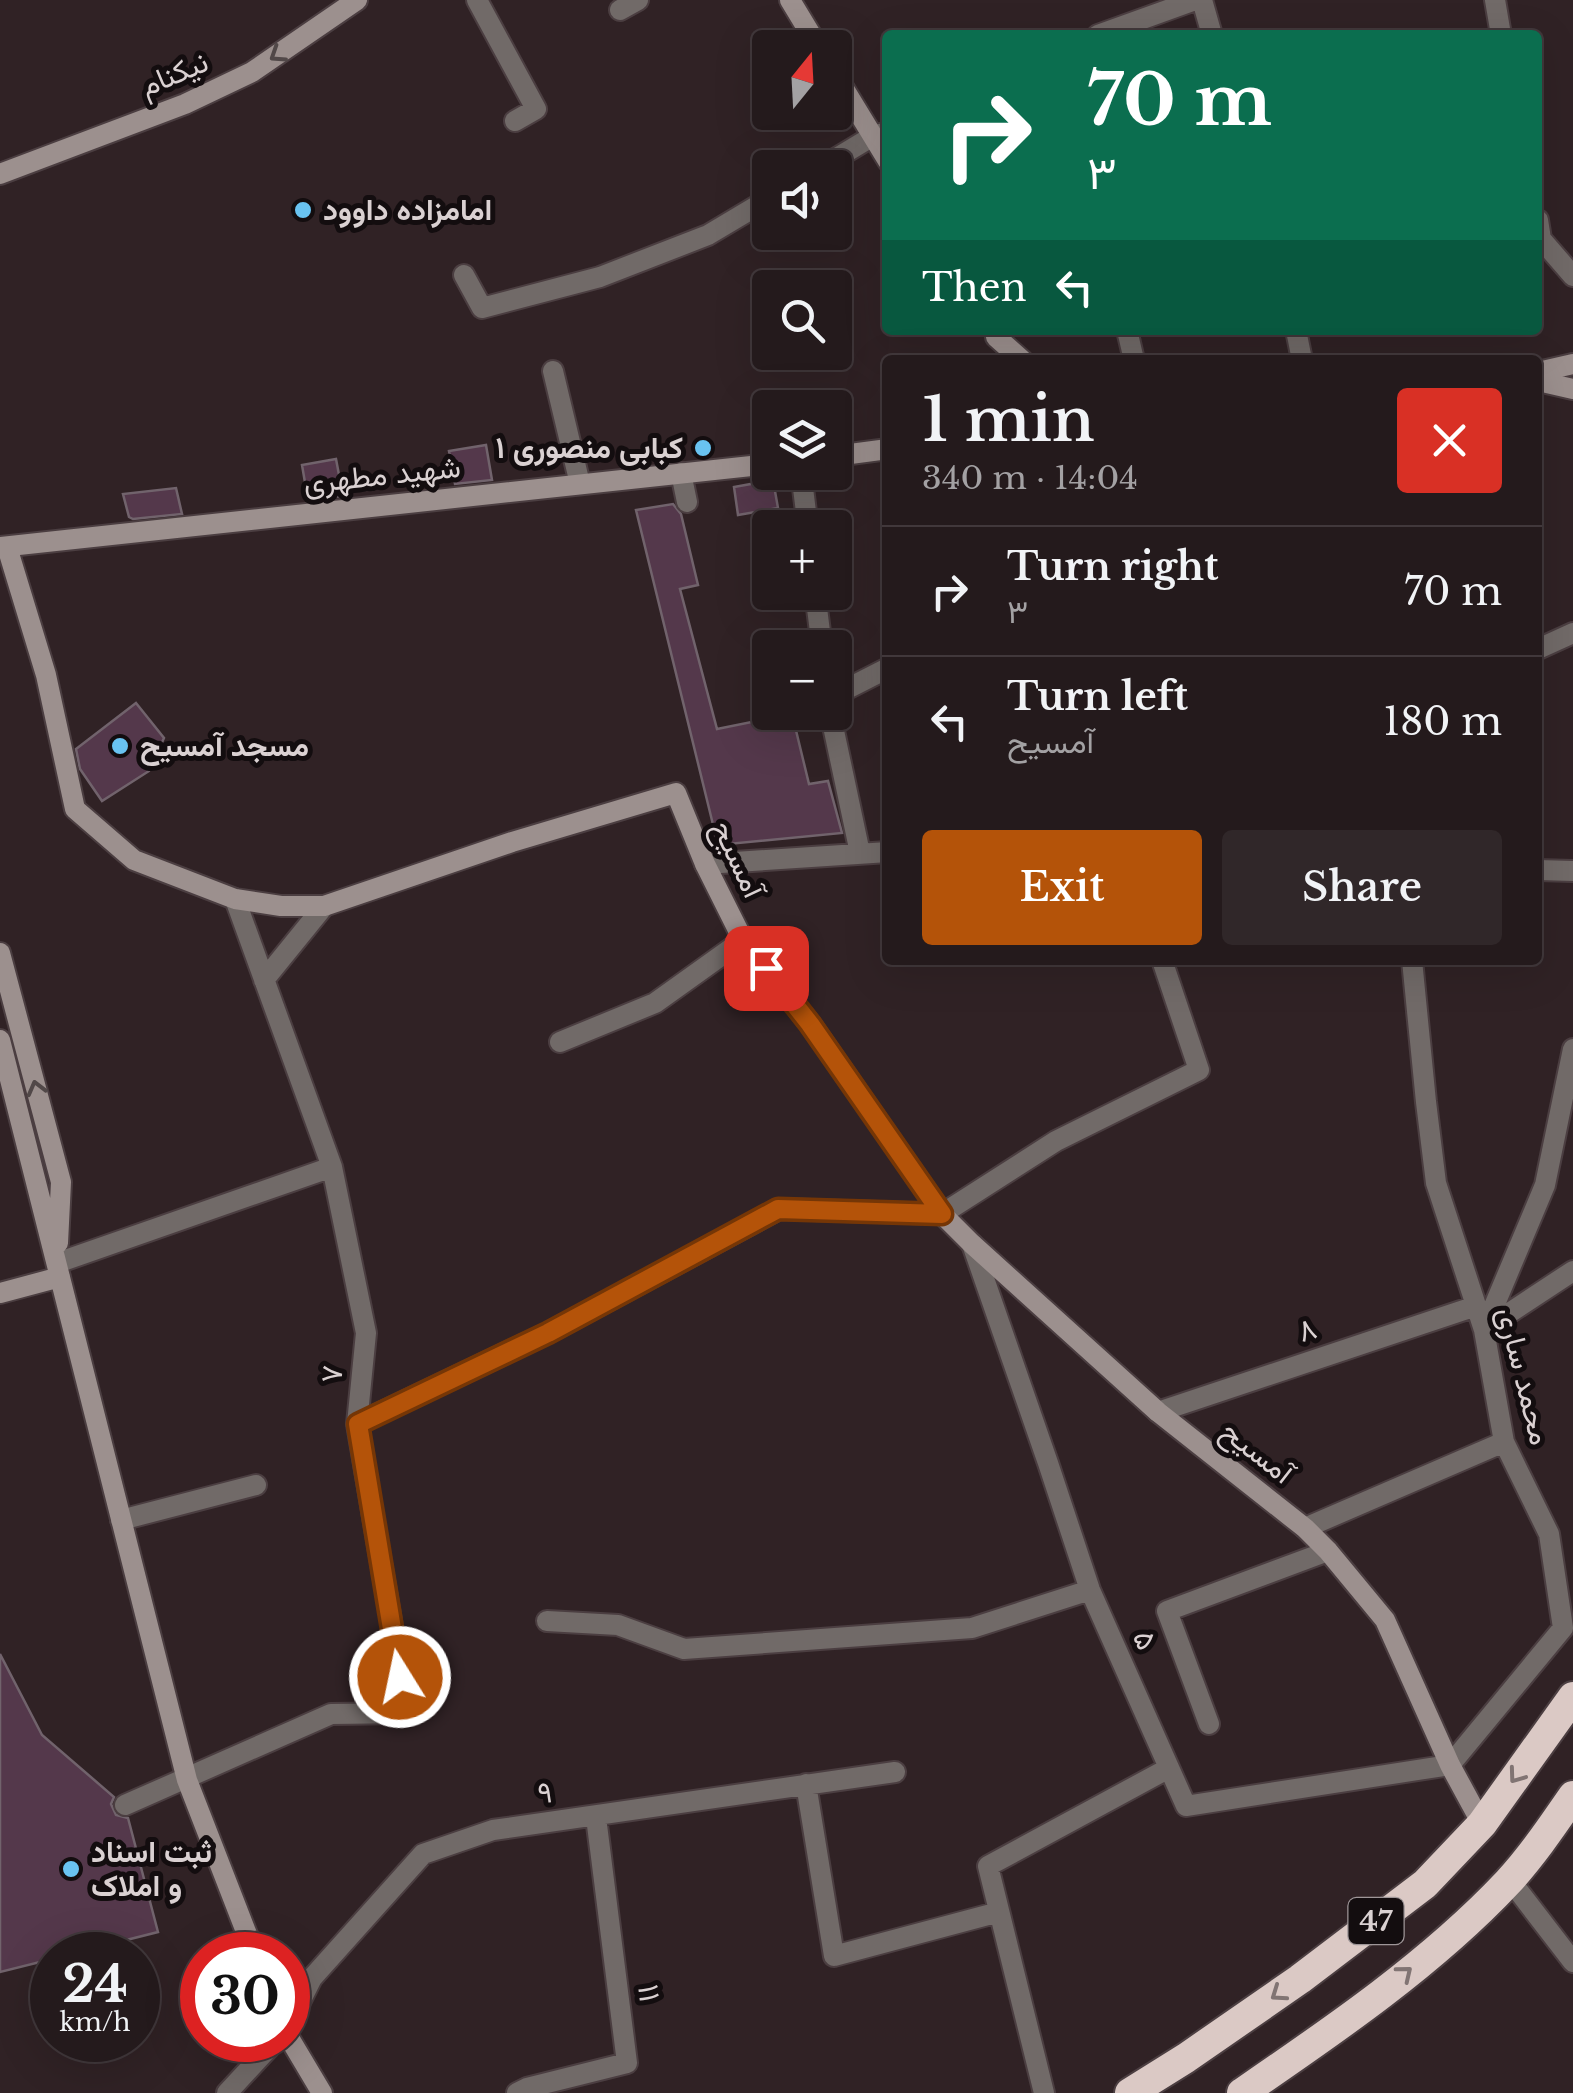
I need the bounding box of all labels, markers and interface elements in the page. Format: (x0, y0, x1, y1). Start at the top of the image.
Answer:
north arrow (752, 30, 852, 130)
map controls (752, 30, 852, 730)
street label: نیکنام (134, 43, 214, 105)
one-way arrow (270, 43, 288, 62)
text: 70 m (1087, 57, 1272, 144)
icon: right (922, 70, 1052, 200)
text: ۳ (1087, 145, 1117, 201)
button: sound (752, 150, 852, 250)
place label: امامزاده داوود (323, 191, 492, 228)
marker: امامزاده داوود (292, 199, 314, 221)
icon: left (1047, 260, 1102, 315)
text: Then (922, 264, 1027, 311)
button: search (752, 270, 852, 370)
text: 1 min (922, 383, 1095, 457)
button: close (1397, 388, 1502, 493)
button: layers (752, 390, 852, 490)
place label: کبابی منصوری ۱ (496, 429, 683, 466)
marker: کبابی منصوری ۱ (692, 437, 714, 459)
street label: شهید مطهری (301, 448, 462, 501)
text: 340 m · 14:04 (922, 458, 1138, 498)
button: + (752, 510, 852, 610)
text: Turn right (1007, 543, 1218, 590)
icon: right (922, 564, 977, 619)
text: 70 m (1404, 568, 1502, 615)
text: ۳ (1007, 592, 1028, 632)
button: − (752, 630, 852, 730)
text: Turn left (1007, 673, 1188, 720)
icon: left (922, 694, 977, 749)
text: 180 m (1383, 698, 1502, 745)
text: آمسیح (1007, 722, 1094, 762)
place label: مسجد آمسیح (140, 727, 309, 766)
marker: مسجد آمسیح (109, 735, 131, 757)
street label: آمسیح (703, 814, 773, 906)
button: Exit (922, 830, 1202, 945)
button: Share (1222, 830, 1502, 945)
pin (724, 926, 809, 1011)
icon: arrive (739, 941, 794, 996)
one-way arrow (26, 1080, 47, 1097)
street label: محمد ساری (1489, 1303, 1560, 1449)
street label: ۸ (1293, 1309, 1321, 1350)
street label: ۷ (312, 1364, 351, 1384)
street label: آمسیح (1213, 1412, 1302, 1494)
street label: ۵ (1125, 1624, 1166, 1655)
position arrow (348, 1625, 452, 1729)
one-way arrow (1510, 1765, 1529, 1784)
street label: ۹ (536, 1773, 554, 1812)
place label: ثبت اسناد و املاک (91, 1833, 212, 1904)
marker: ثبت اسناد و املاک (60, 1858, 82, 1880)
road number: 47 (1348, 1898, 1404, 1944)
speed limit sign: 30 (180, 1932, 310, 2062)
text: 24 (62, 1953, 128, 2016)
one-way arrow (1394, 1967, 1412, 1985)
street label: ۱۱ (630, 1982, 669, 2004)
one-way arrow (1271, 1982, 1290, 2000)
text: km/h (60, 2007, 130, 2038)

